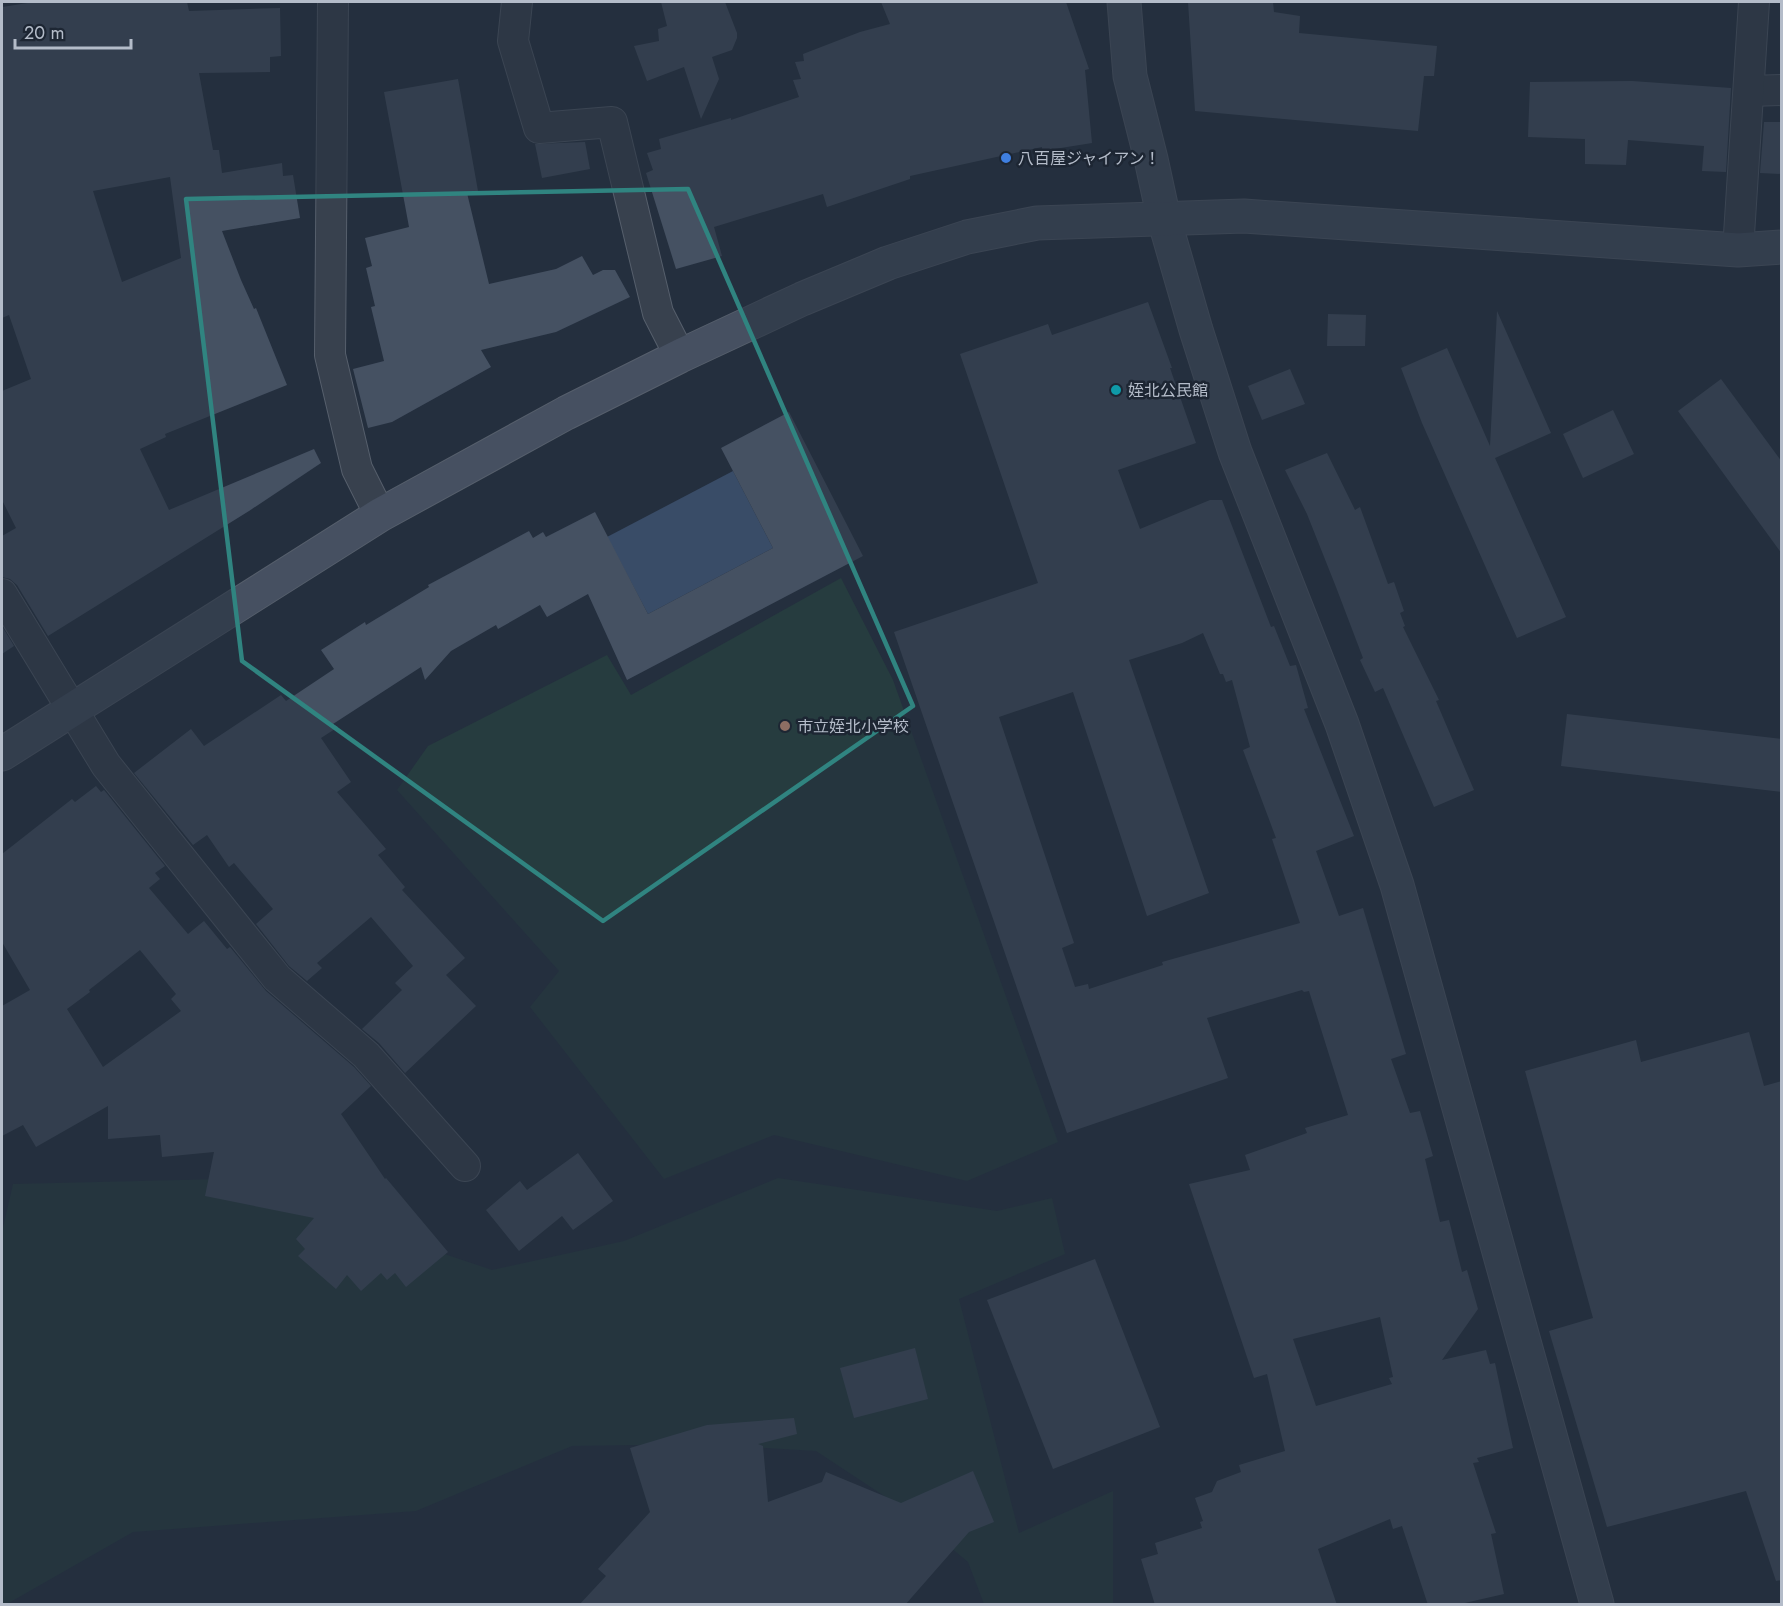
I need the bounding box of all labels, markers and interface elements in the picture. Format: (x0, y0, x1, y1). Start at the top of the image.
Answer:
scale bar (15, 12, 130, 50)
text: 20 m (24, 20, 64, 46)
place label: 八百屋ジャイアン！ (1018, 147, 1161, 170)
marker: 八百屋ジャイアン！ (999, 151, 1013, 165)
place label: 姪北公民館 (1128, 379, 1208, 402)
marker: 姪北公民館 (1109, 383, 1123, 397)
place label: 市立姪北小学校 (797, 715, 909, 738)
marker: 市立姪北小学校 (778, 719, 792, 733)

